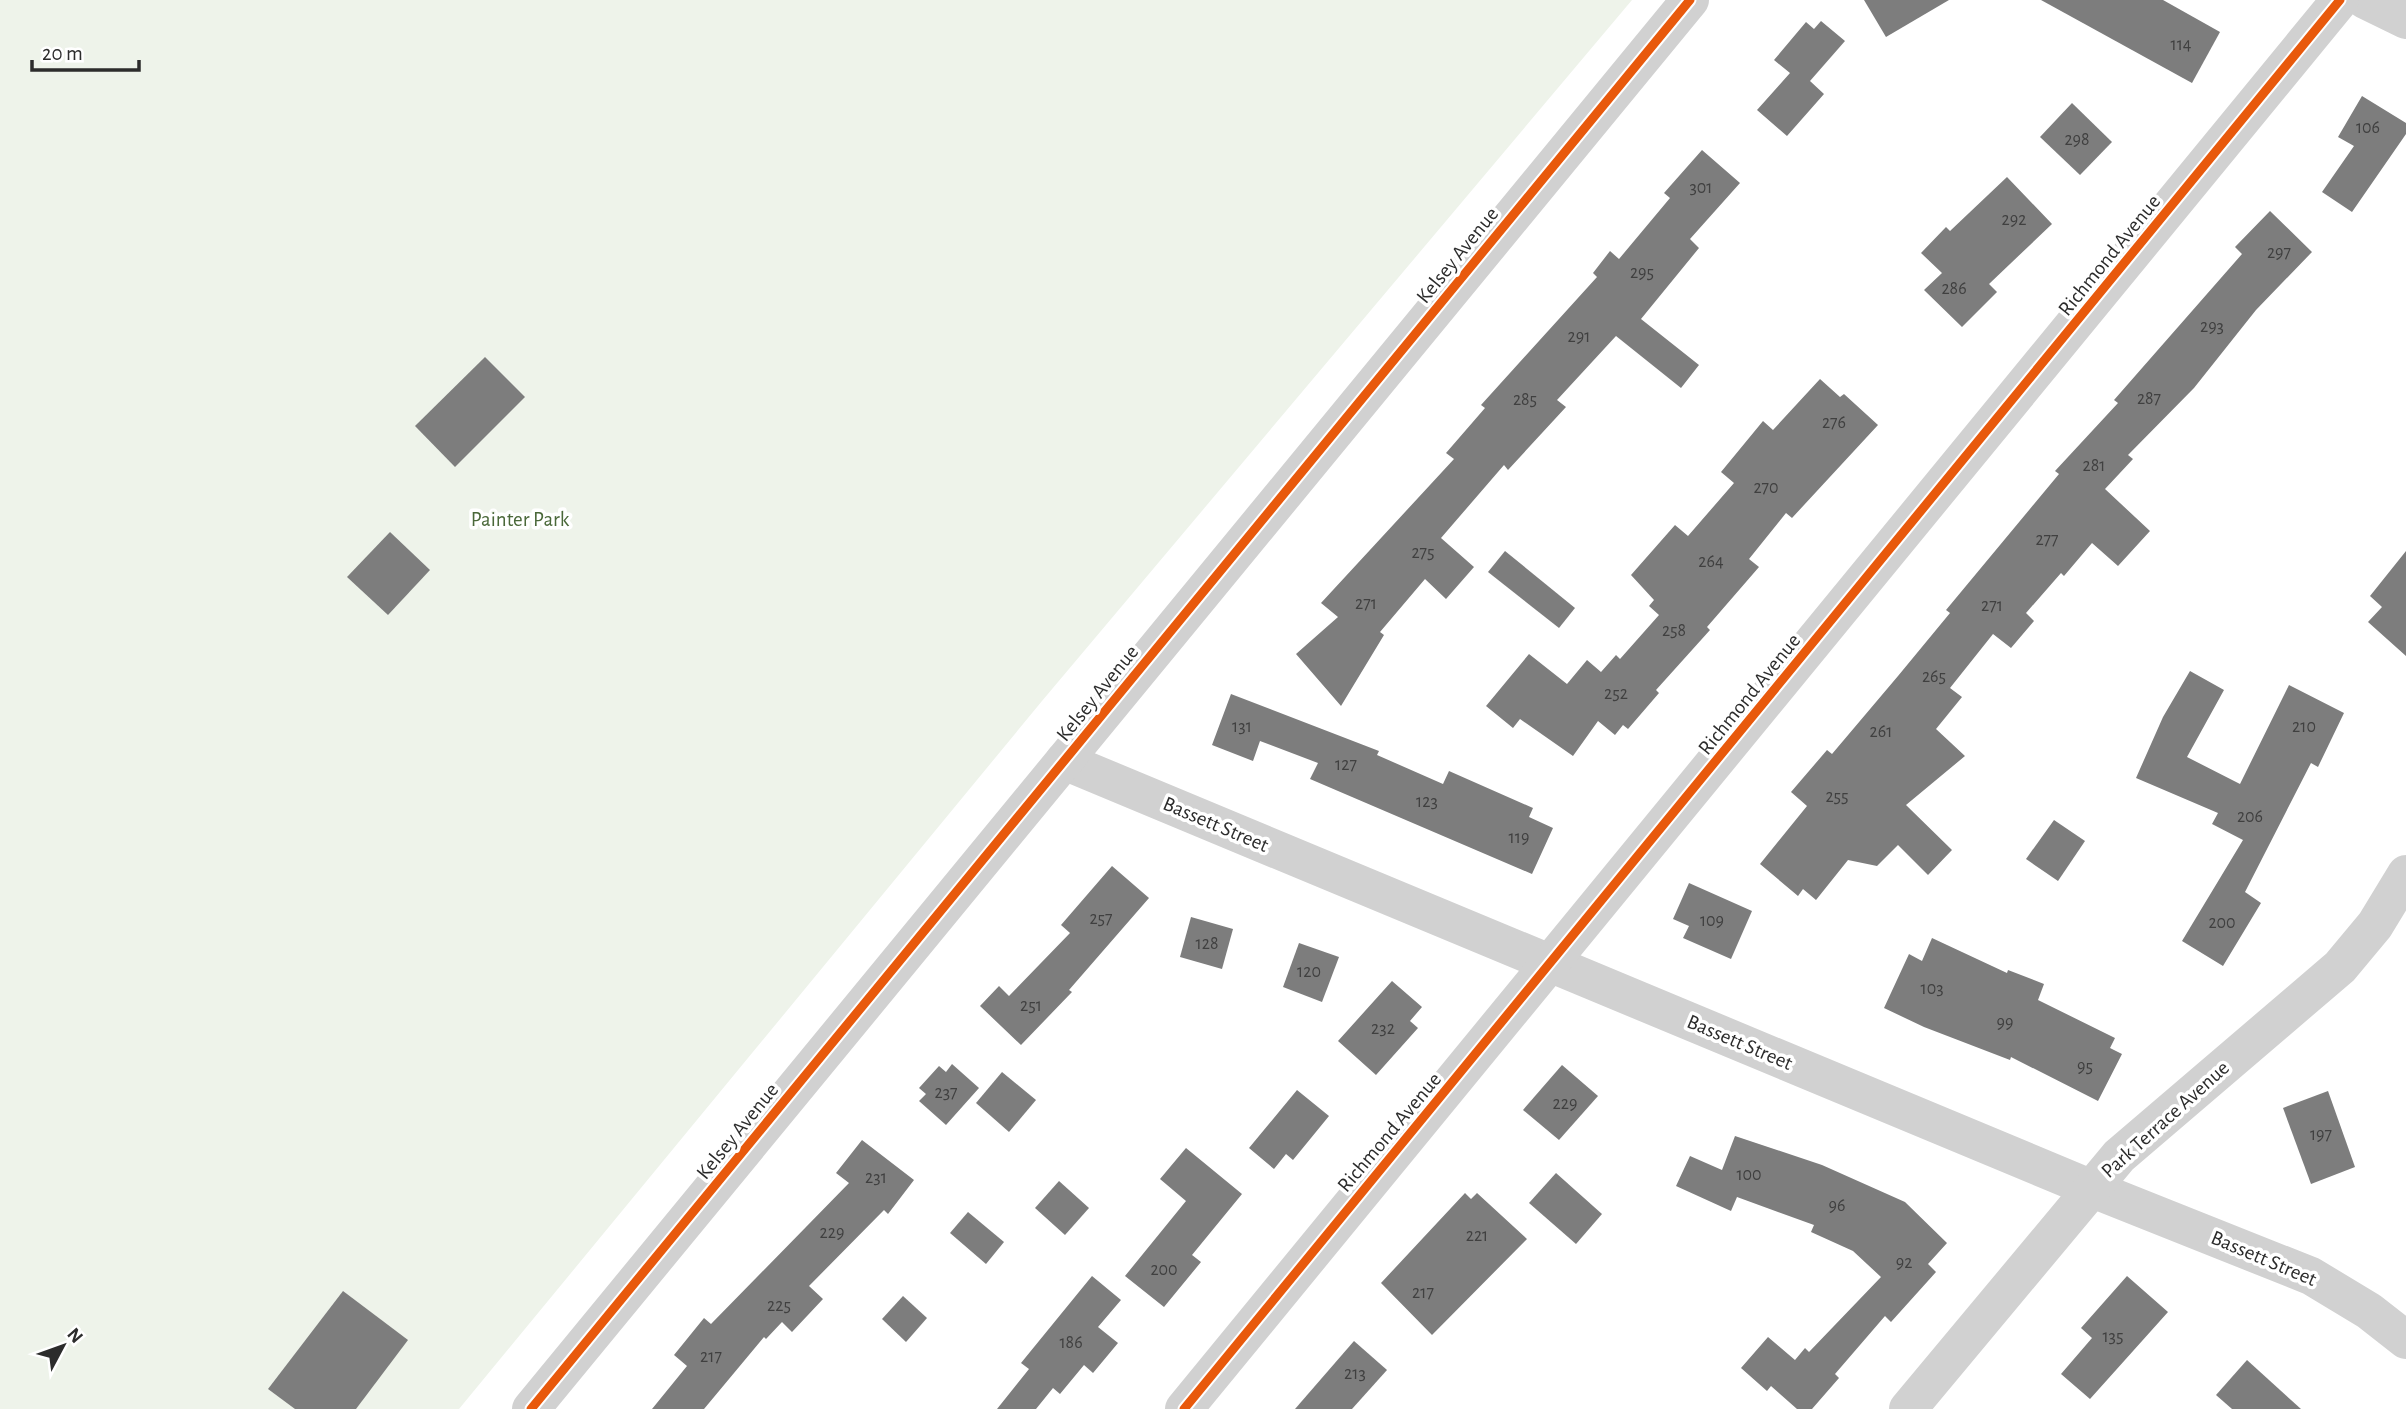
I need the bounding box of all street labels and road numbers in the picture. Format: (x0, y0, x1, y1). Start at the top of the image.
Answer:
street label: Richmond Avenue (2054, 191, 2164, 320)
street label: Kelsey Avenue (1412, 203, 1502, 307)
street label: Richmond Avenue (1694, 630, 1804, 759)
street label: Kelsey Avenue (1052, 641, 1142, 745)
street label: Bassett Street (1160, 793, 1272, 856)
street label: Bassett Street (1684, 1011, 1796, 1074)
street label: Park Terrace Avenue (2097, 1057, 2233, 1182)
street label: Richmond Avenue (1334, 1069, 1445, 1196)
street label: Kelsey Avenue (692, 1079, 782, 1183)
street label: Bassett Street (2208, 1227, 2320, 1290)

